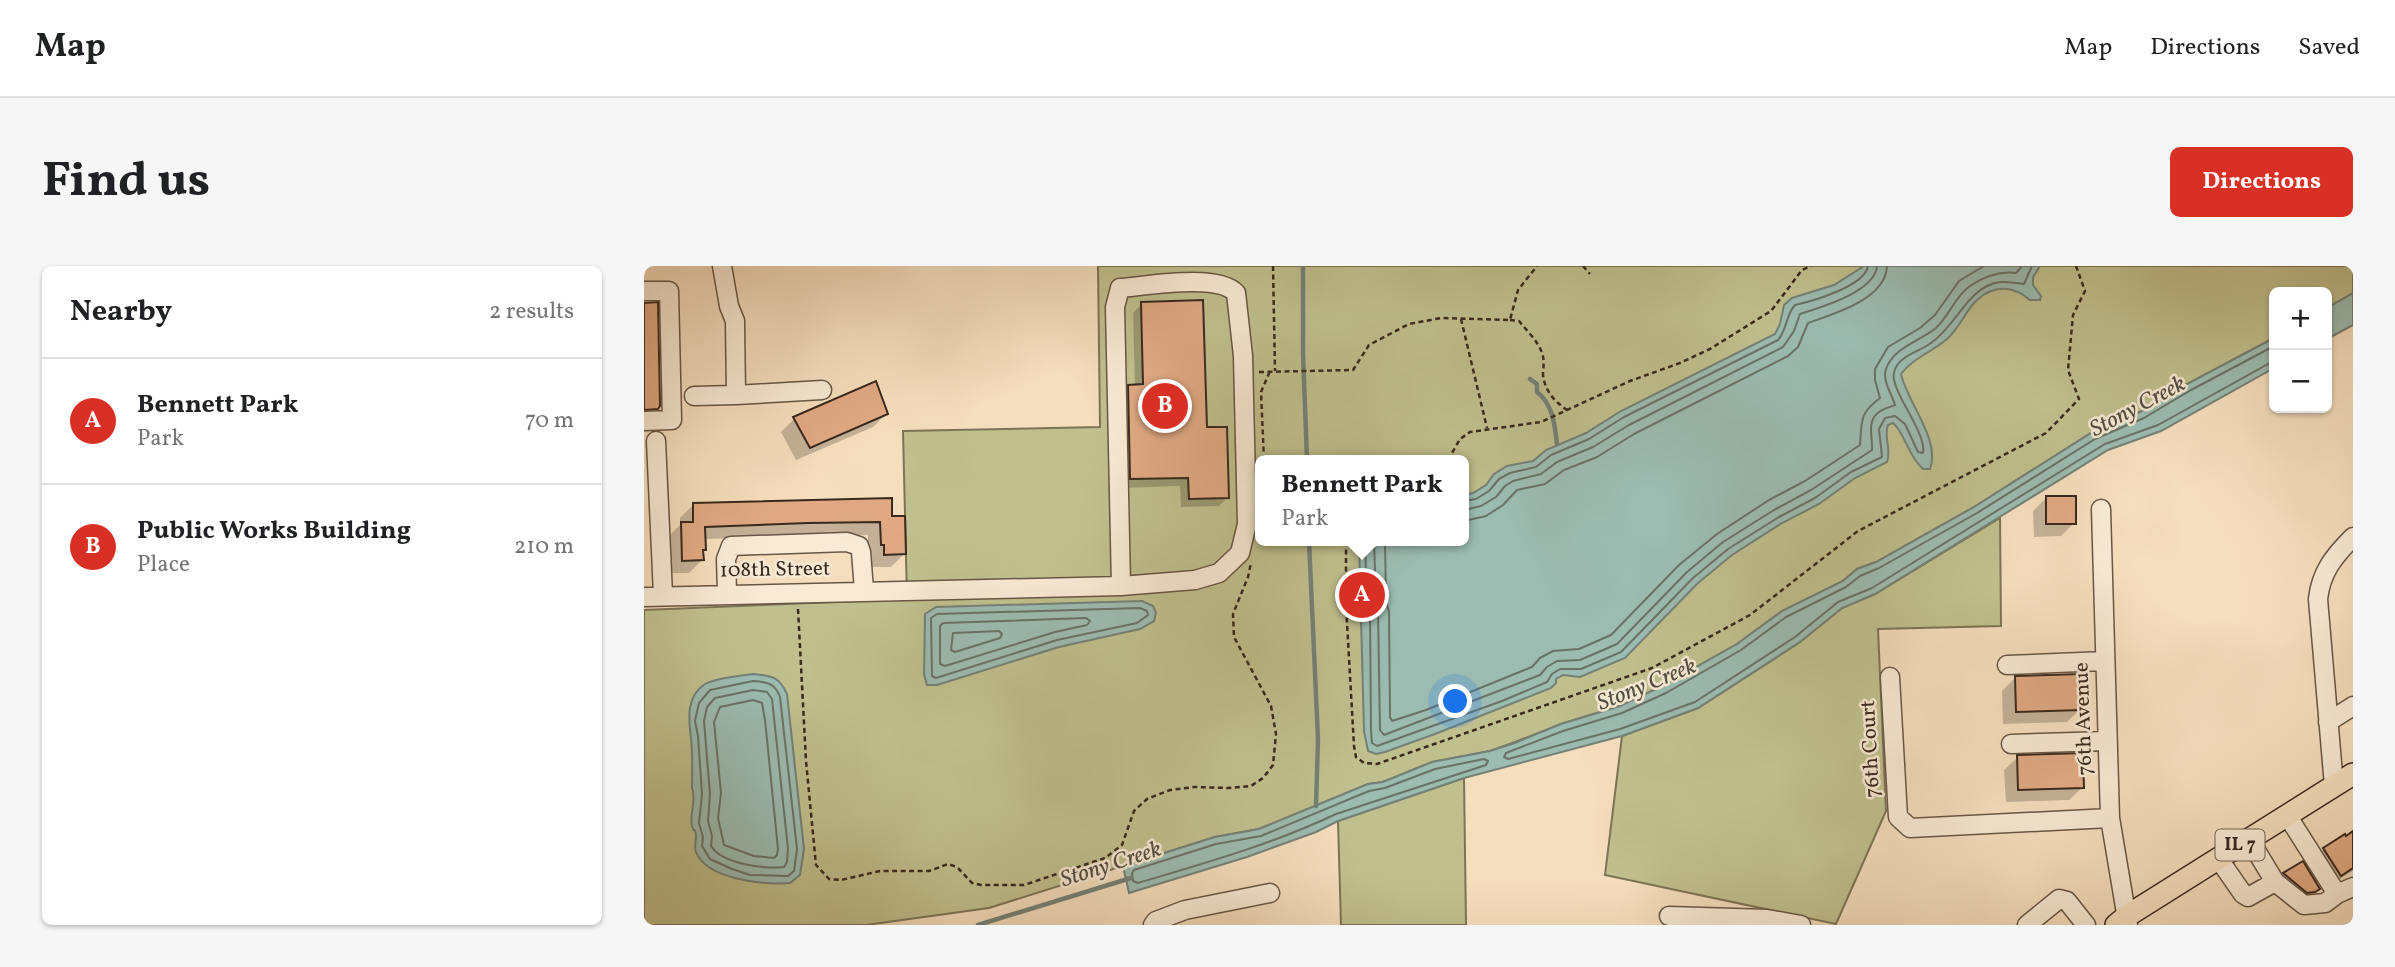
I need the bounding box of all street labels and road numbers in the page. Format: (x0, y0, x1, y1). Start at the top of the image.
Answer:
street label: 108th Street (719, 555, 831, 585)
street label: 76th Avenue (2068, 662, 2100, 776)
street label: 76th Court (1854, 699, 1888, 799)
road number: IL 7 (2216, 830, 2264, 860)

